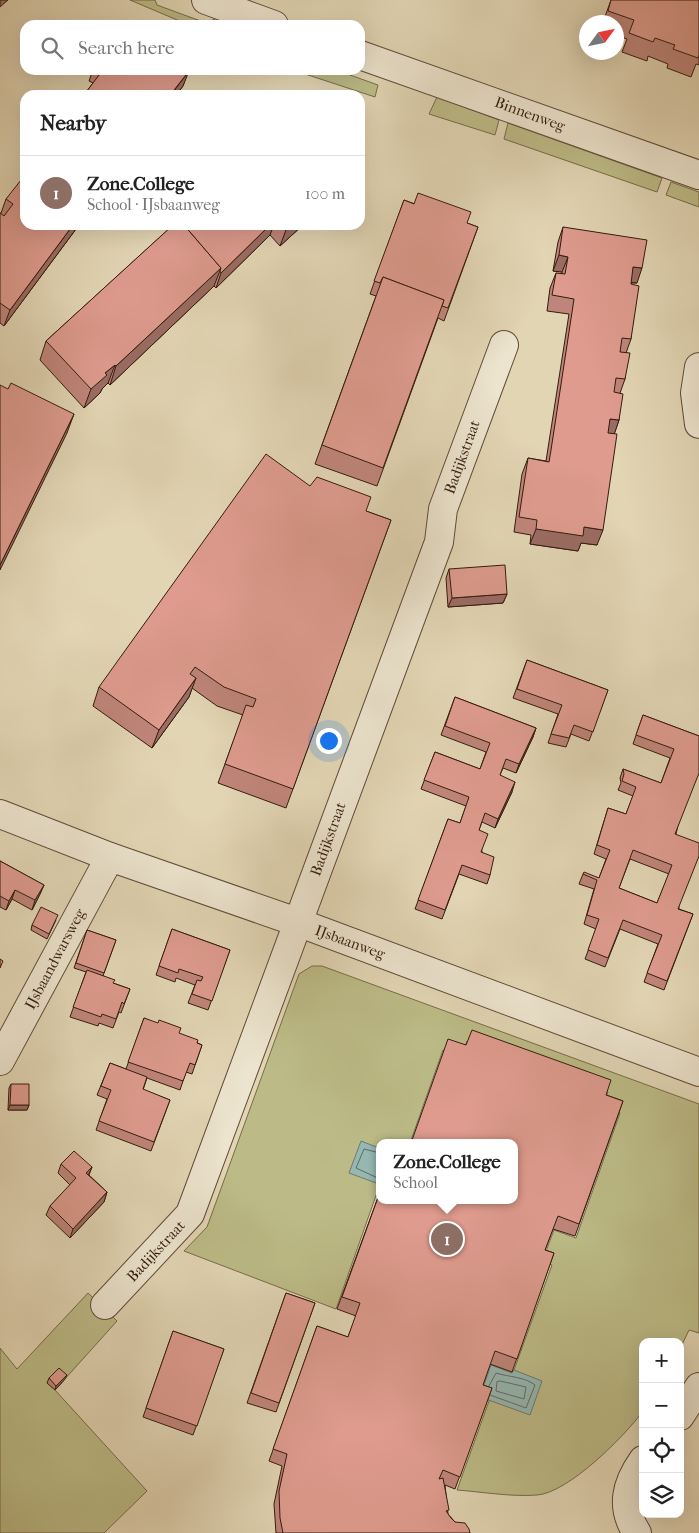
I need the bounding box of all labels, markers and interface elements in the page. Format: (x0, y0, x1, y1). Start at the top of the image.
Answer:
north arrow (579, 15, 624, 60)
search box (20, 20, 365, 75)
icon: search (38, 34, 66, 62)
text: Search here (78, 37, 174, 59)
street label: Binnenweg (492, 93, 569, 135)
text: Nearby (40, 111, 106, 135)
text: Zone.College (87, 173, 194, 195)
text: 1 (53, 184, 59, 203)
text: 100 m (305, 184, 345, 203)
text: School · IJsbaanweg (87, 195, 220, 214)
street label: Badijkstraat (440, 417, 484, 496)
your location (316, 728, 342, 754)
street label: Badijkstraat (306, 799, 350, 878)
street label: IJsbaandwarsweg (21, 905, 90, 1012)
street label: IJsbaanweg (313, 921, 388, 963)
popup (376, 1139, 518, 1204)
text: Zone.College (393, 1151, 501, 1173)
text: School (393, 1173, 438, 1192)
street label: Badijkstraat (123, 1216, 189, 1285)
pin: 1 (431, 1220, 463, 1258)
map controls (639, 1338, 684, 1518)
button: + (639, 1338, 684, 1383)
button: − (639, 1383, 684, 1428)
button: locate (639, 1428, 684, 1473)
button: layers (639, 1473, 684, 1518)

